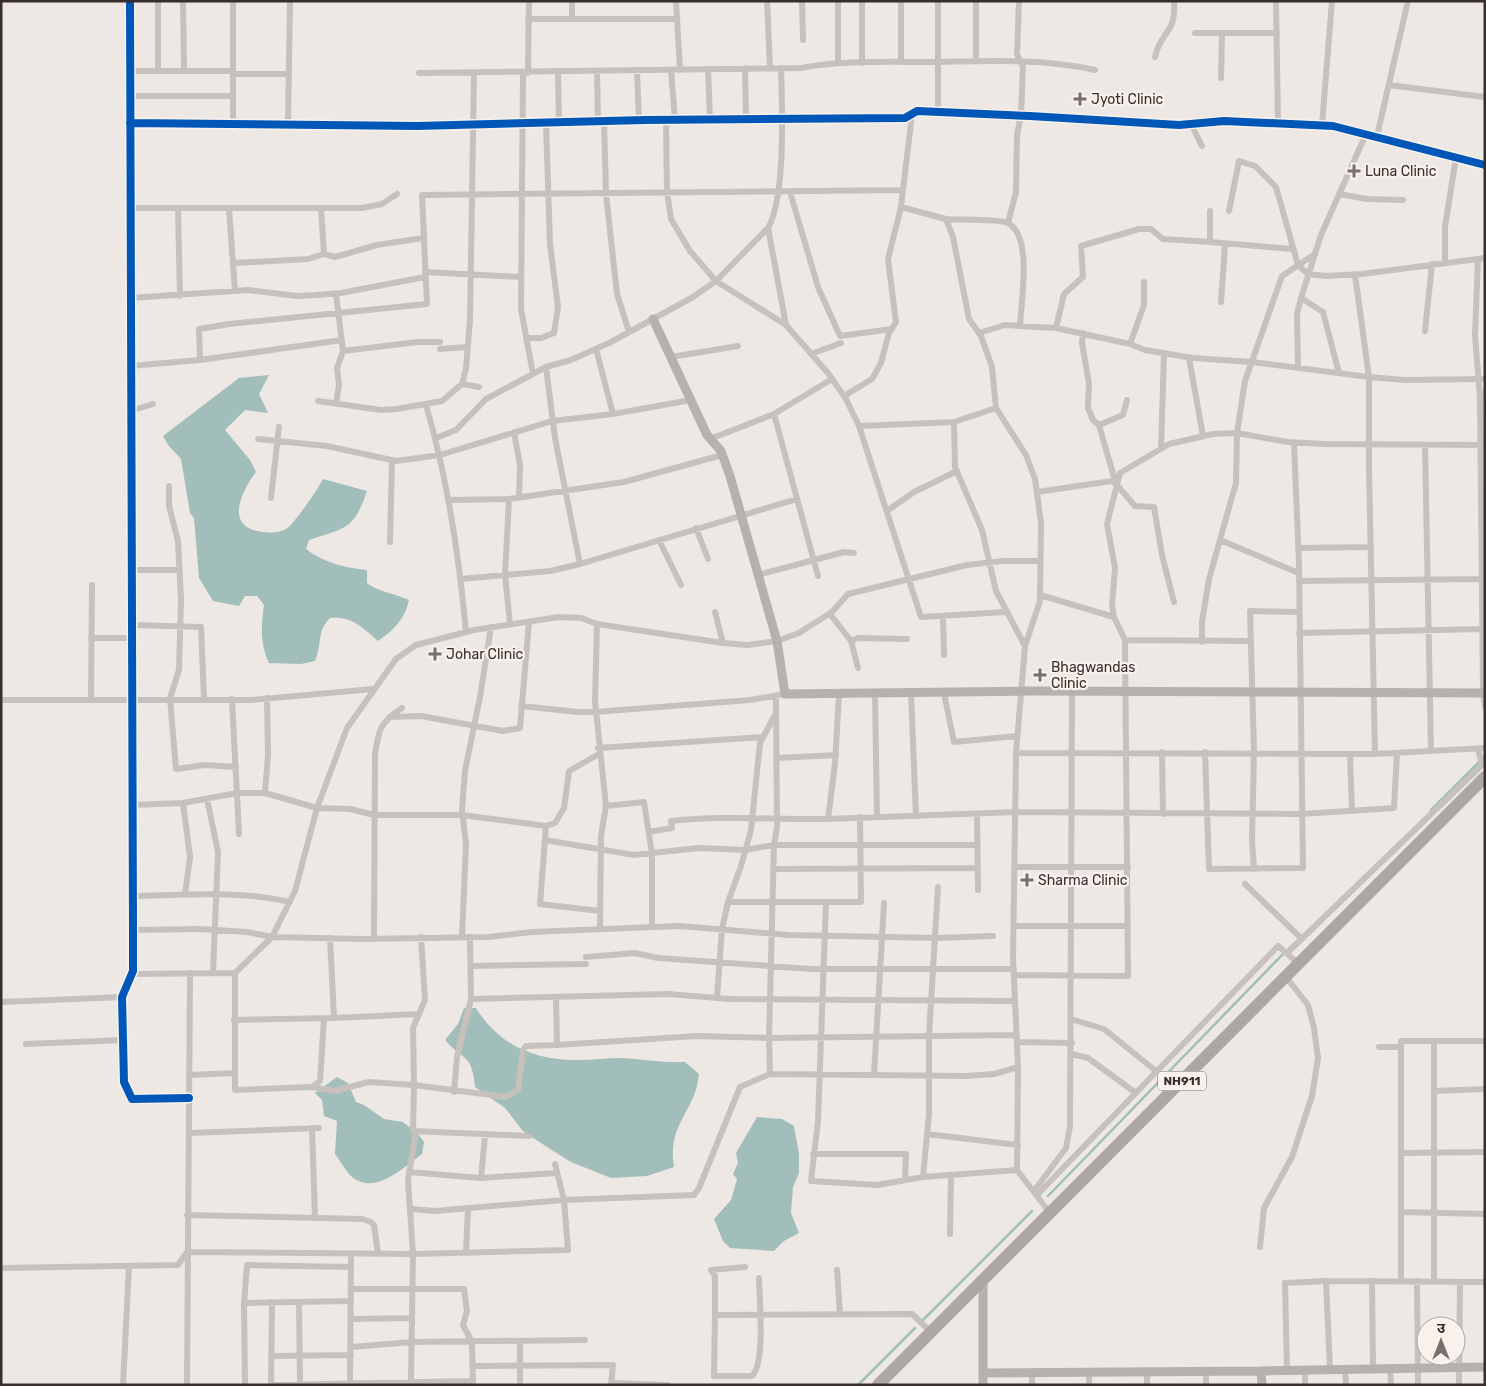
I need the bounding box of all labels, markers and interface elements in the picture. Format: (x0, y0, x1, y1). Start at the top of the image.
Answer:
place label: Jyoti Clinic (1091, 91, 1164, 108)
marker: Jyoti Clinic (1073, 92, 1087, 106)
place label: Luna Clinic (1365, 163, 1437, 180)
marker: Luna Clinic (1347, 164, 1361, 178)
place label: Johar Clinic (446, 646, 524, 663)
marker: Johar Clinic (428, 647, 442, 661)
place label: Bhagwandas Clinic (1051, 659, 1135, 692)
marker: Bhagwandas Clinic (1033, 668, 1047, 682)
place label: Sharma Clinic (1038, 872, 1128, 889)
marker: Sharma Clinic (1020, 873, 1034, 887)
road number: NH911 (1158, 1072, 1206, 1090)
north arrow (1416, 1316, 1466, 1366)
text: उ (1437, 1320, 1446, 1337)

